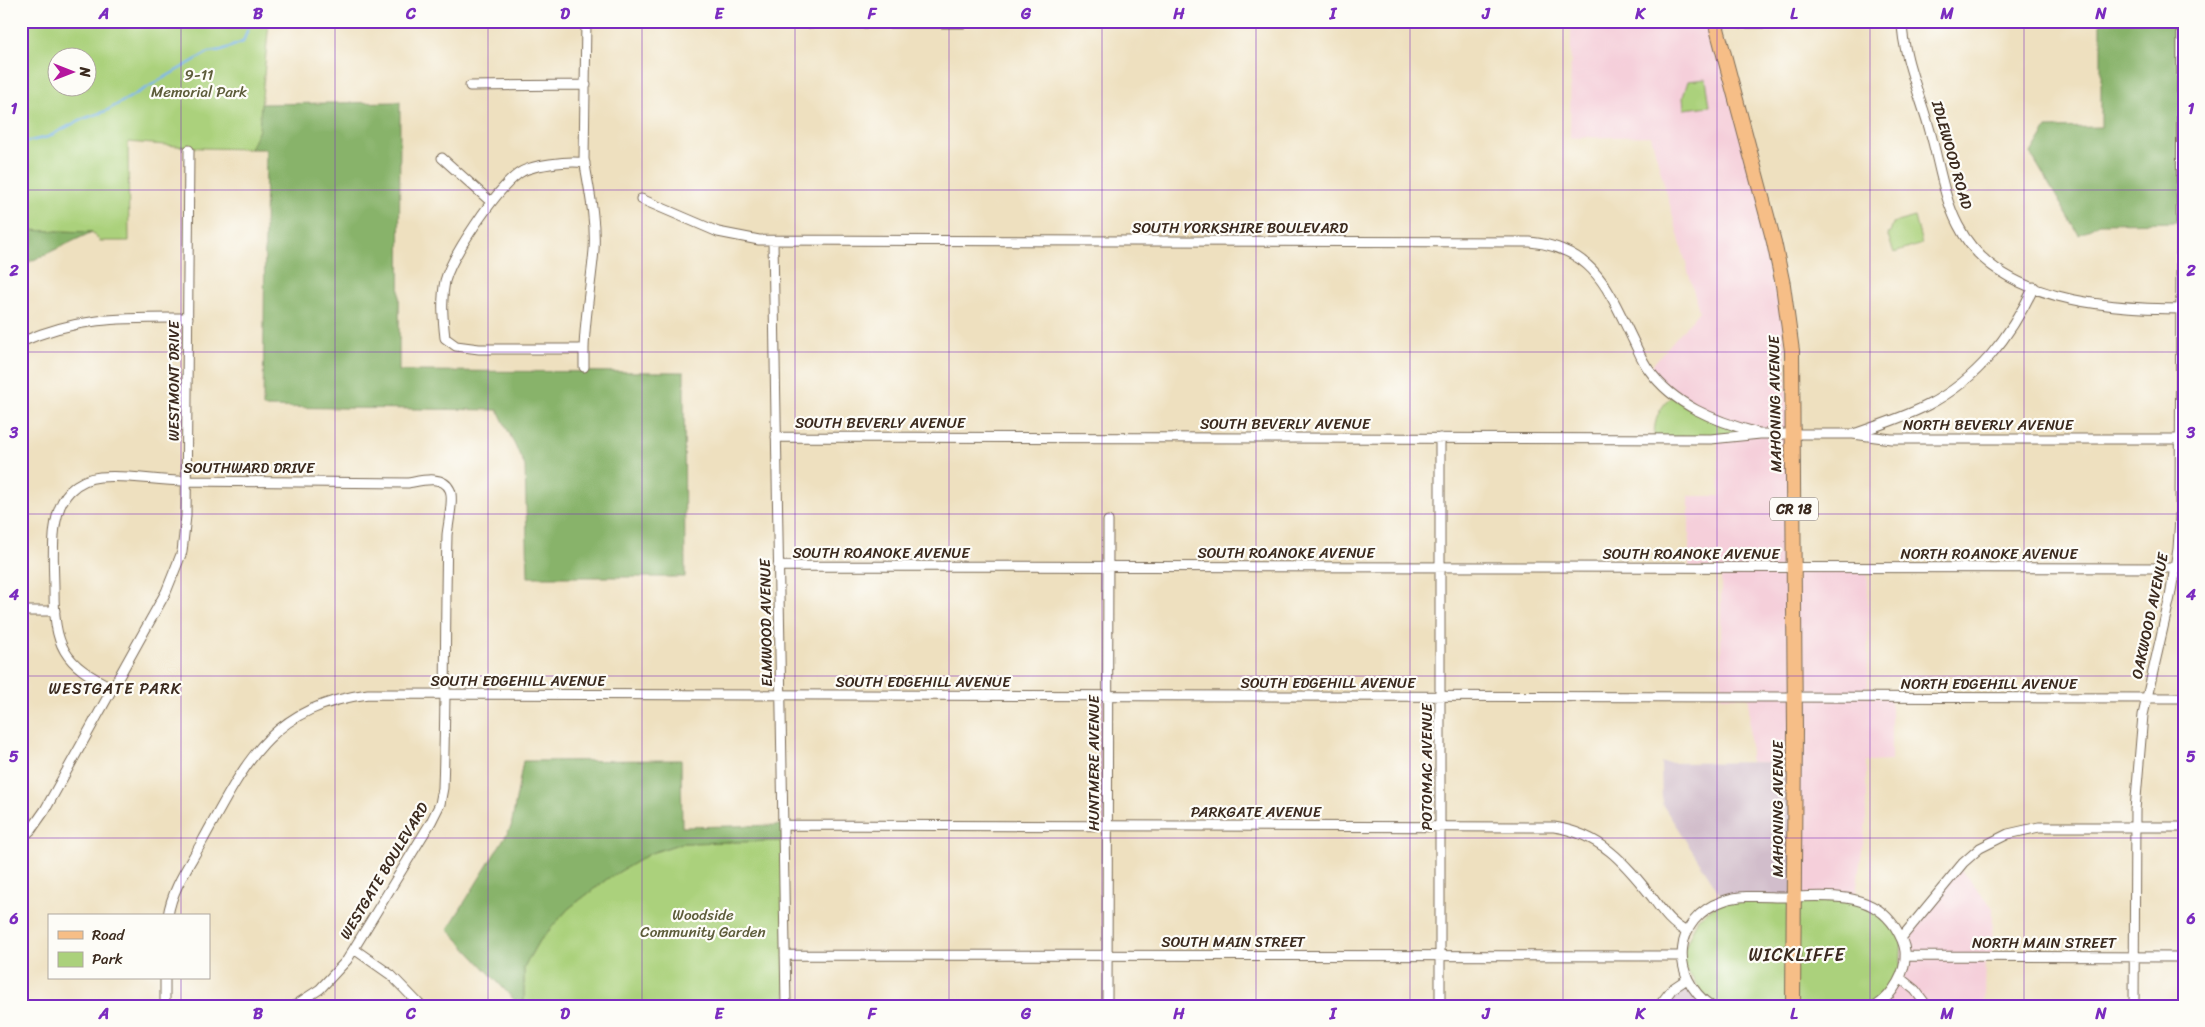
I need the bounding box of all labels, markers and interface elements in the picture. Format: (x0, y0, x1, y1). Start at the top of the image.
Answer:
text: A (98, 0, 109, 28)
text: B (253, 0, 264, 28)
text: C (405, 0, 417, 28)
text: D (560, 0, 570, 28)
text: E (715, 0, 725, 28)
text: F (867, 0, 878, 28)
text: G (1020, 0, 1032, 28)
text: H (1172, 0, 1185, 28)
text: I (1329, 0, 1338, 28)
text: J (1481, 0, 1491, 28)
text: K (1634, 0, 1646, 28)
text: L (1790, 0, 1798, 28)
text: M (1939, 0, 1954, 28)
text: N (2094, 0, 2107, 28)
north arrow (48, 48, 98, 98)
park label: 9-11 Memorial Park (151, 62, 247, 105)
text: N (72, 66, 97, 77)
text: 1 (11, 94, 18, 123)
text: 1 (2188, 94, 2195, 123)
street label: IDLEWOOD ROAD (1924, 97, 1980, 212)
street label: SOUTH YORKSHIRE BOULEVARD (1132, 215, 1348, 241)
text: 2 (8, 256, 19, 285)
text: 2 (2185, 256, 2196, 285)
street label: WESTMONT DRIVE (161, 319, 187, 441)
street label: MAHONING AVENUE (1761, 334, 1789, 472)
street label: SOUTH BEVERLY AVENUE (795, 410, 967, 436)
street label: SOUTH BEVERLY AVENUE (1200, 411, 1372, 437)
street label: NORTH BEVERLY AVENUE (1903, 412, 2075, 438)
text: 3 (9, 418, 19, 447)
text: 3 (2186, 418, 2196, 447)
street label: SOUTHWARD DRIVE (184, 455, 316, 481)
road number: CR 18 (1770, 498, 1818, 520)
street label: SOUTH ROANOKE AVENUE (792, 540, 971, 566)
street label: SOUTH ROANOKE AVENUE (1197, 540, 1376, 566)
street label: SOUTH ROANOKE AVENUE (1602, 541, 1781, 567)
street label: NORTH ROANOKE AVENUE (1900, 541, 2079, 567)
street label: OAKWOOD AVENUE (2124, 549, 2176, 682)
street label: ELMWOOD AVENUE (752, 557, 780, 687)
text: 4 (8, 580, 19, 609)
text: 4 (2185, 580, 2196, 609)
street label: SOUTH EDGEHILL AVENUE (431, 668, 607, 694)
street label: SOUTH EDGEHILL AVENUE (836, 669, 1012, 695)
street label: SOUTH EDGEHILL AVENUE (1241, 670, 1417, 696)
street label: NORTH EDGEHILL AVENUE (1901, 671, 2079, 697)
district label: WESTGATE PARK (49, 674, 182, 703)
street label: HUNTMERE AVENUE (1081, 693, 1107, 831)
street label: POTOMAC AVENUE (1414, 702, 1440, 831)
street label: MAHONING AVENUE (1765, 739, 1791, 877)
text: 5 (9, 742, 19, 771)
text: 5 (2186, 742, 2196, 771)
street label: WESTGATE BOULEVARD (333, 797, 435, 945)
street label: PARKGATE AVENUE (1191, 799, 1323, 825)
park label: Woodside Community Garden (640, 902, 766, 945)
text: 6 (8, 904, 19, 933)
text: 6 (2185, 904, 2196, 933)
legend (48, 914, 210, 980)
text: Road (92, 922, 125, 948)
street label: SOUTH MAIN STREET (1161, 929, 1306, 955)
street label: NORTH MAIN STREET (1972, 930, 2118, 956)
district label: WICKLIFFE (1748, 939, 1846, 971)
text: Park (92, 946, 123, 972)
text: A (98, 999, 109, 1027)
text: B (253, 999, 264, 1027)
text: C (405, 999, 417, 1027)
text: D (560, 999, 570, 1027)
text: E (715, 999, 725, 1027)
text: F (867, 999, 878, 1027)
text: G (1020, 999, 1032, 1027)
text: H (1172, 999, 1185, 1027)
text: I (1329, 999, 1338, 1027)
text: J (1481, 999, 1491, 1027)
text: K (1634, 999, 1646, 1027)
text: L (1790, 999, 1798, 1027)
text: M (1939, 999, 1954, 1027)
text: N (2094, 999, 2107, 1027)

